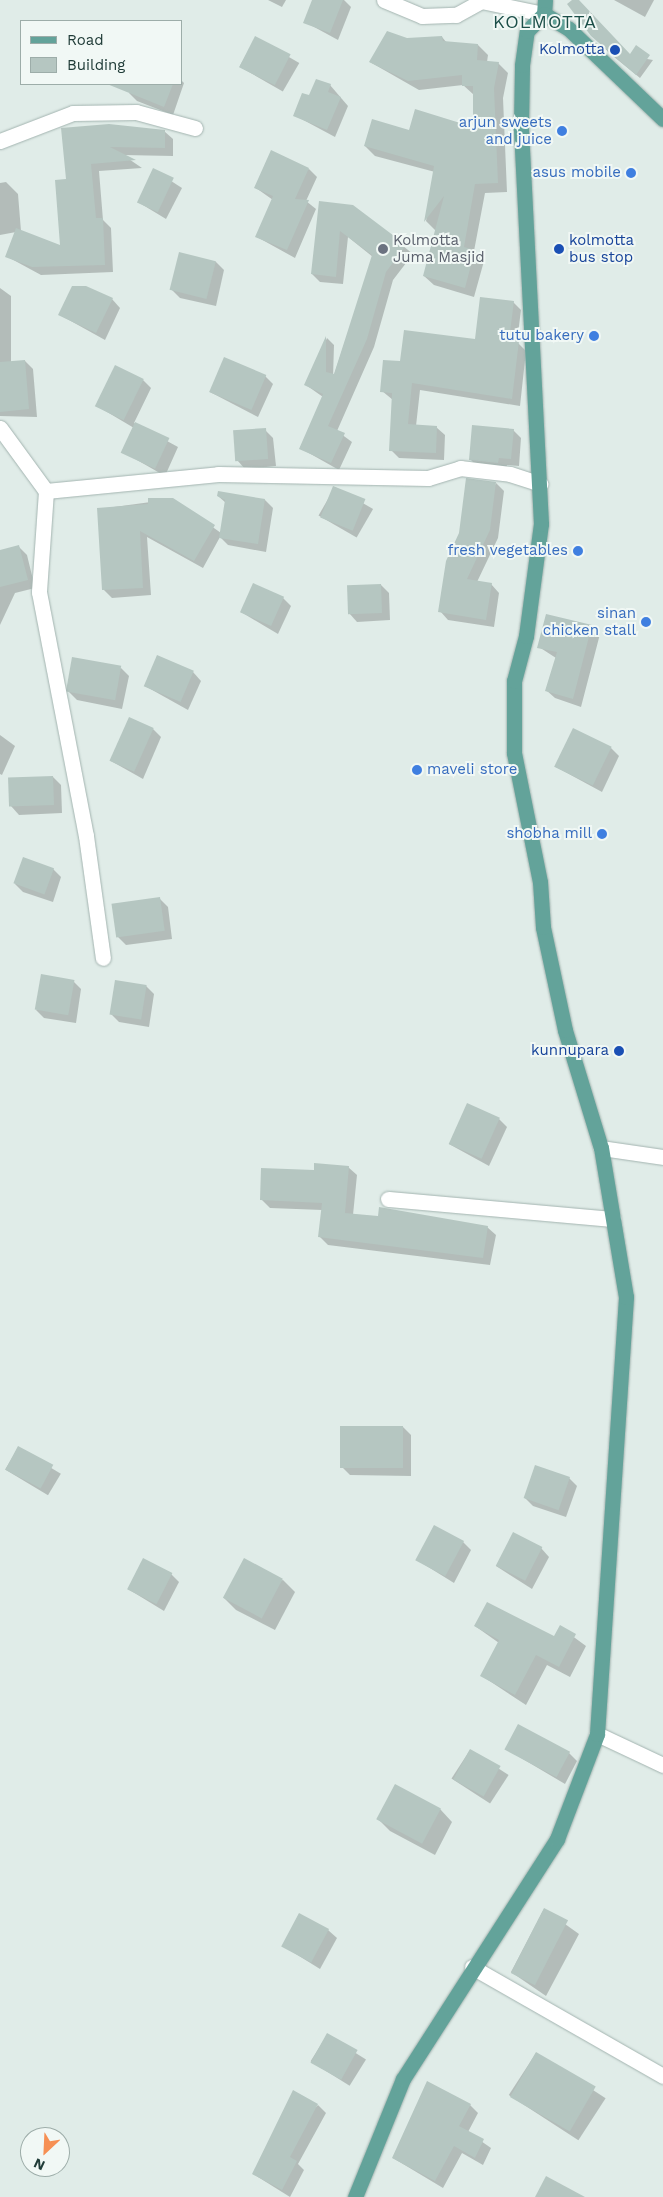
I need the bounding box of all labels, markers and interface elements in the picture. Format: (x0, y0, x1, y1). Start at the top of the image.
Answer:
district label: KOLMOTTA (492, 11, 598, 33)
legend (20, 20, 182, 85)
text: Road (67, 31, 104, 49)
place label: Kolmotta (539, 41, 605, 59)
marker: Kolmotta (609, 44, 621, 56)
text: Building (67, 56, 125, 74)
place label: arjun sweets and juice (459, 113, 552, 148)
marker: arjun sweets and juice (556, 125, 568, 137)
place label: asus mobile (532, 164, 621, 182)
marker: asus mobile (625, 167, 637, 179)
place label: Kolmotta Juma Masjid (393, 231, 485, 266)
place label: kolmotta bus stop (569, 231, 634, 266)
marker: Kolmotta Juma Masjid (377, 243, 389, 255)
marker: kolmotta bus stop (553, 243, 565, 255)
place label: tutu bakery (499, 327, 584, 345)
marker: tutu bakery (588, 330, 600, 342)
place label: fresh vegetables (447, 542, 568, 560)
marker: fresh vegetables (572, 545, 584, 557)
place label: sinan chicken stall (543, 604, 636, 639)
marker: sinan chicken stall (640, 616, 652, 628)
place label: maveli store (427, 761, 517, 779)
marker: maveli store (411, 764, 423, 776)
place label: shobha mill (506, 825, 592, 843)
marker: shobha mill (596, 828, 608, 840)
place label: kunnupara (531, 1042, 609, 1060)
marker: kunnupara (613, 1045, 625, 1057)
north arrow (20, 2127, 70, 2177)
text: N (31, 2155, 47, 2174)

